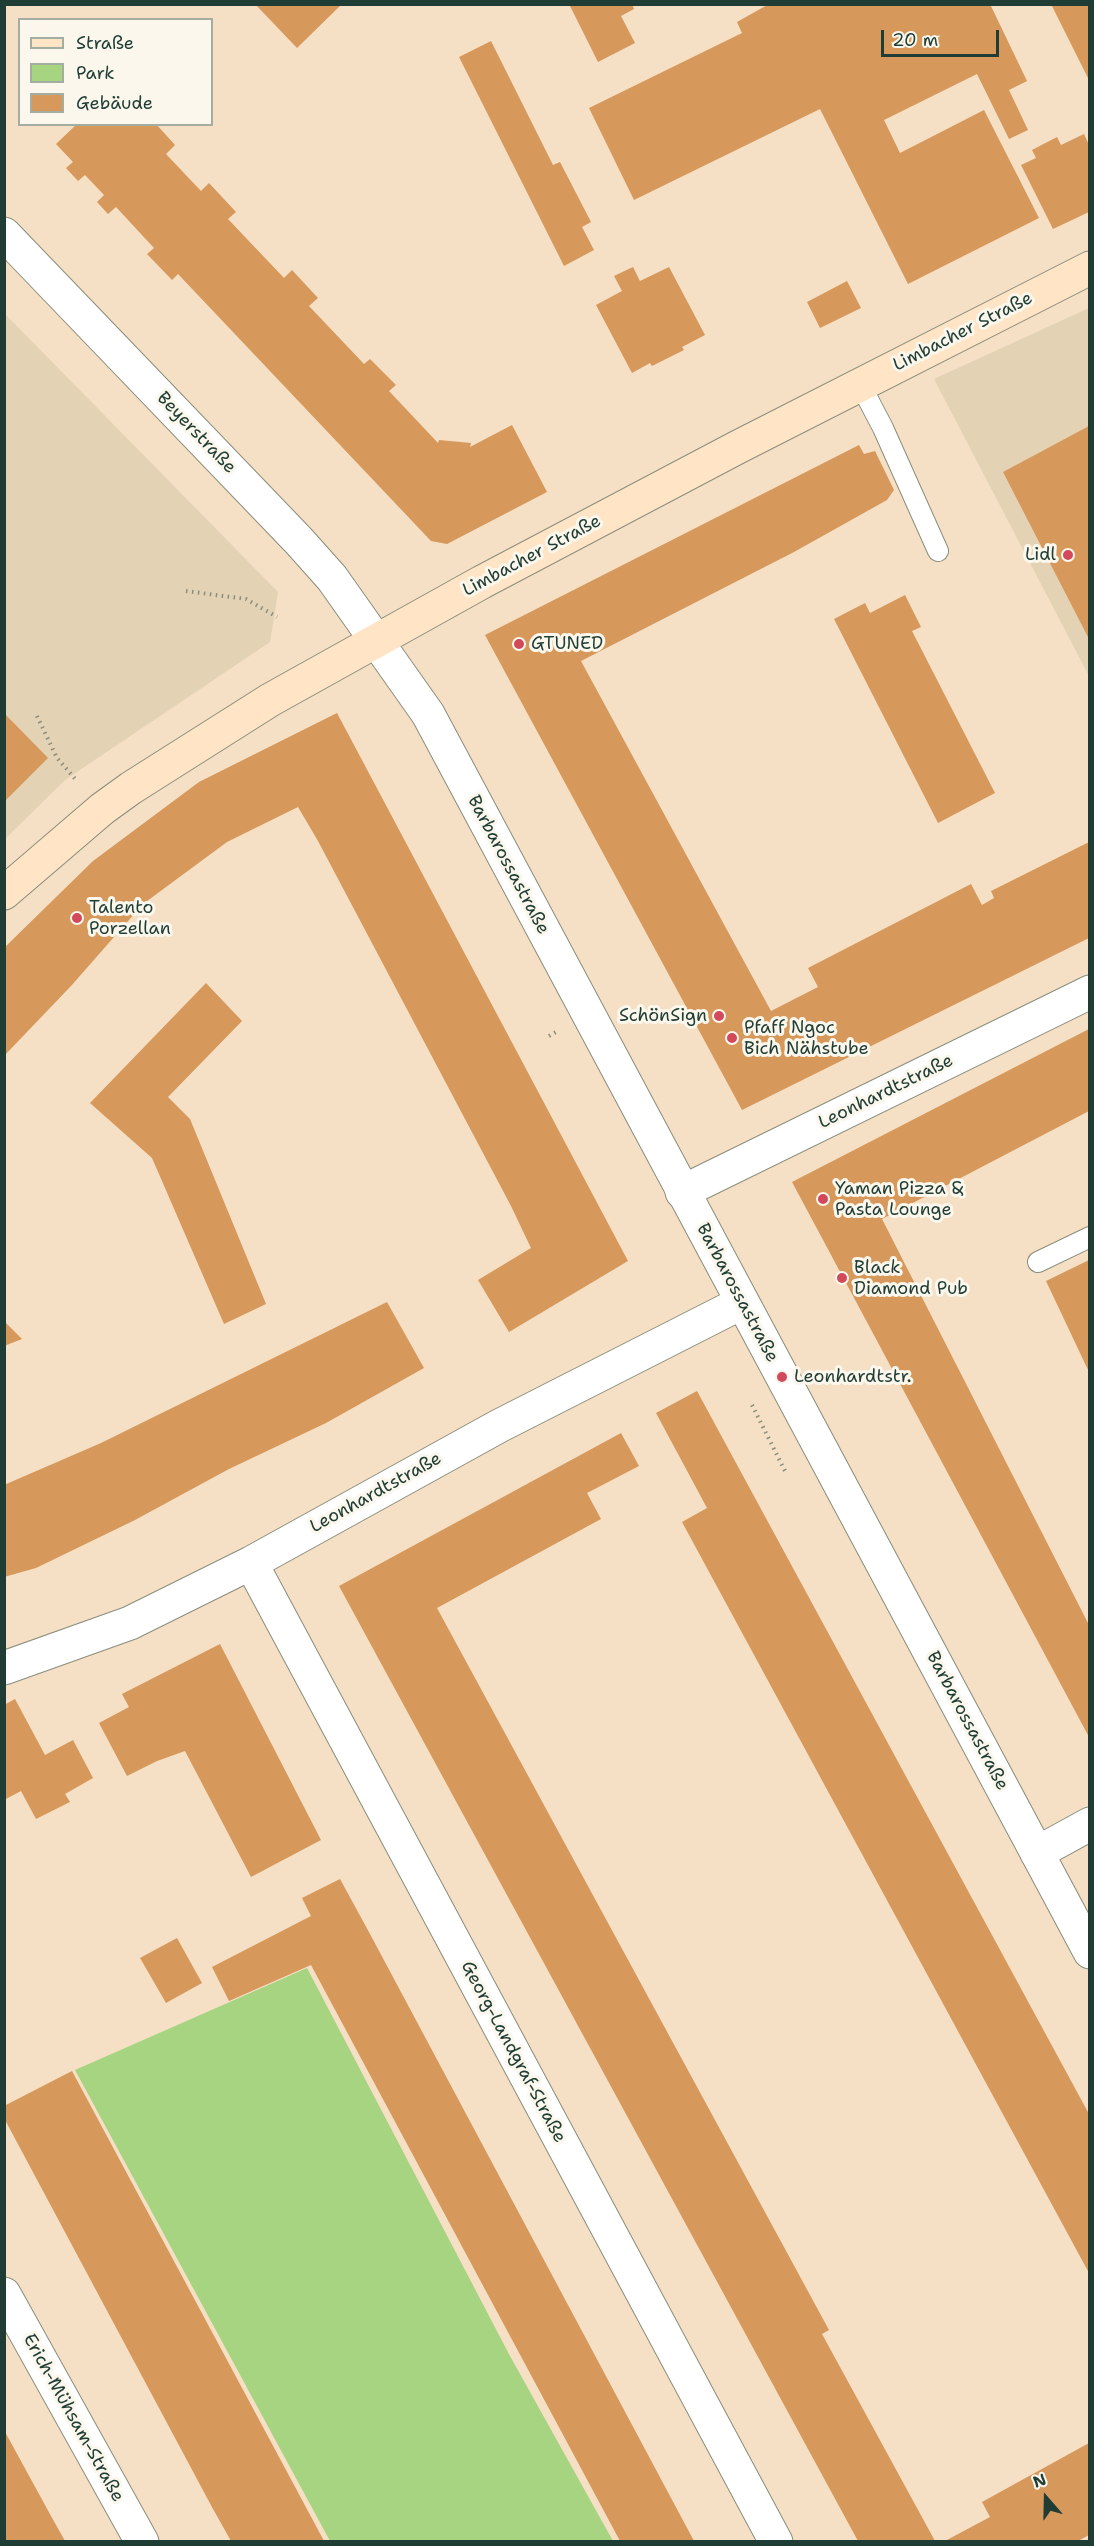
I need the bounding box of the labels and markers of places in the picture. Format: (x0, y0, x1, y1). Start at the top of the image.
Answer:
place label: Lidl (1025, 544, 1056, 566)
marker: Lidl (1061, 548, 1075, 562)
place label: GTUNED (531, 633, 603, 655)
marker: GTUNED (512, 637, 526, 651)
place label: Talento Porzellan (89, 897, 171, 940)
marker: Talento Porzellan (70, 911, 84, 925)
place label: SchönSign (619, 1005, 707, 1027)
marker: SchönSign (712, 1009, 726, 1023)
place label: Pfaff Ngoc Bich Nähstube (744, 1017, 869, 1060)
marker: Pfaff Ngoc Bich Nähstube (725, 1031, 739, 1045)
place label: Yaman Pizza & Pasta Lounge (835, 1178, 963, 1220)
marker: Yaman Pizza & Pasta Lounge (816, 1192, 830, 1206)
place label: Black Diamond Pub (854, 1257, 968, 1300)
marker: Black Diamond Pub (835, 1271, 849, 1285)
place label: Leonhardtstr. (794, 1366, 911, 1388)
marker: Leonhardtstr. (775, 1370, 789, 1384)

